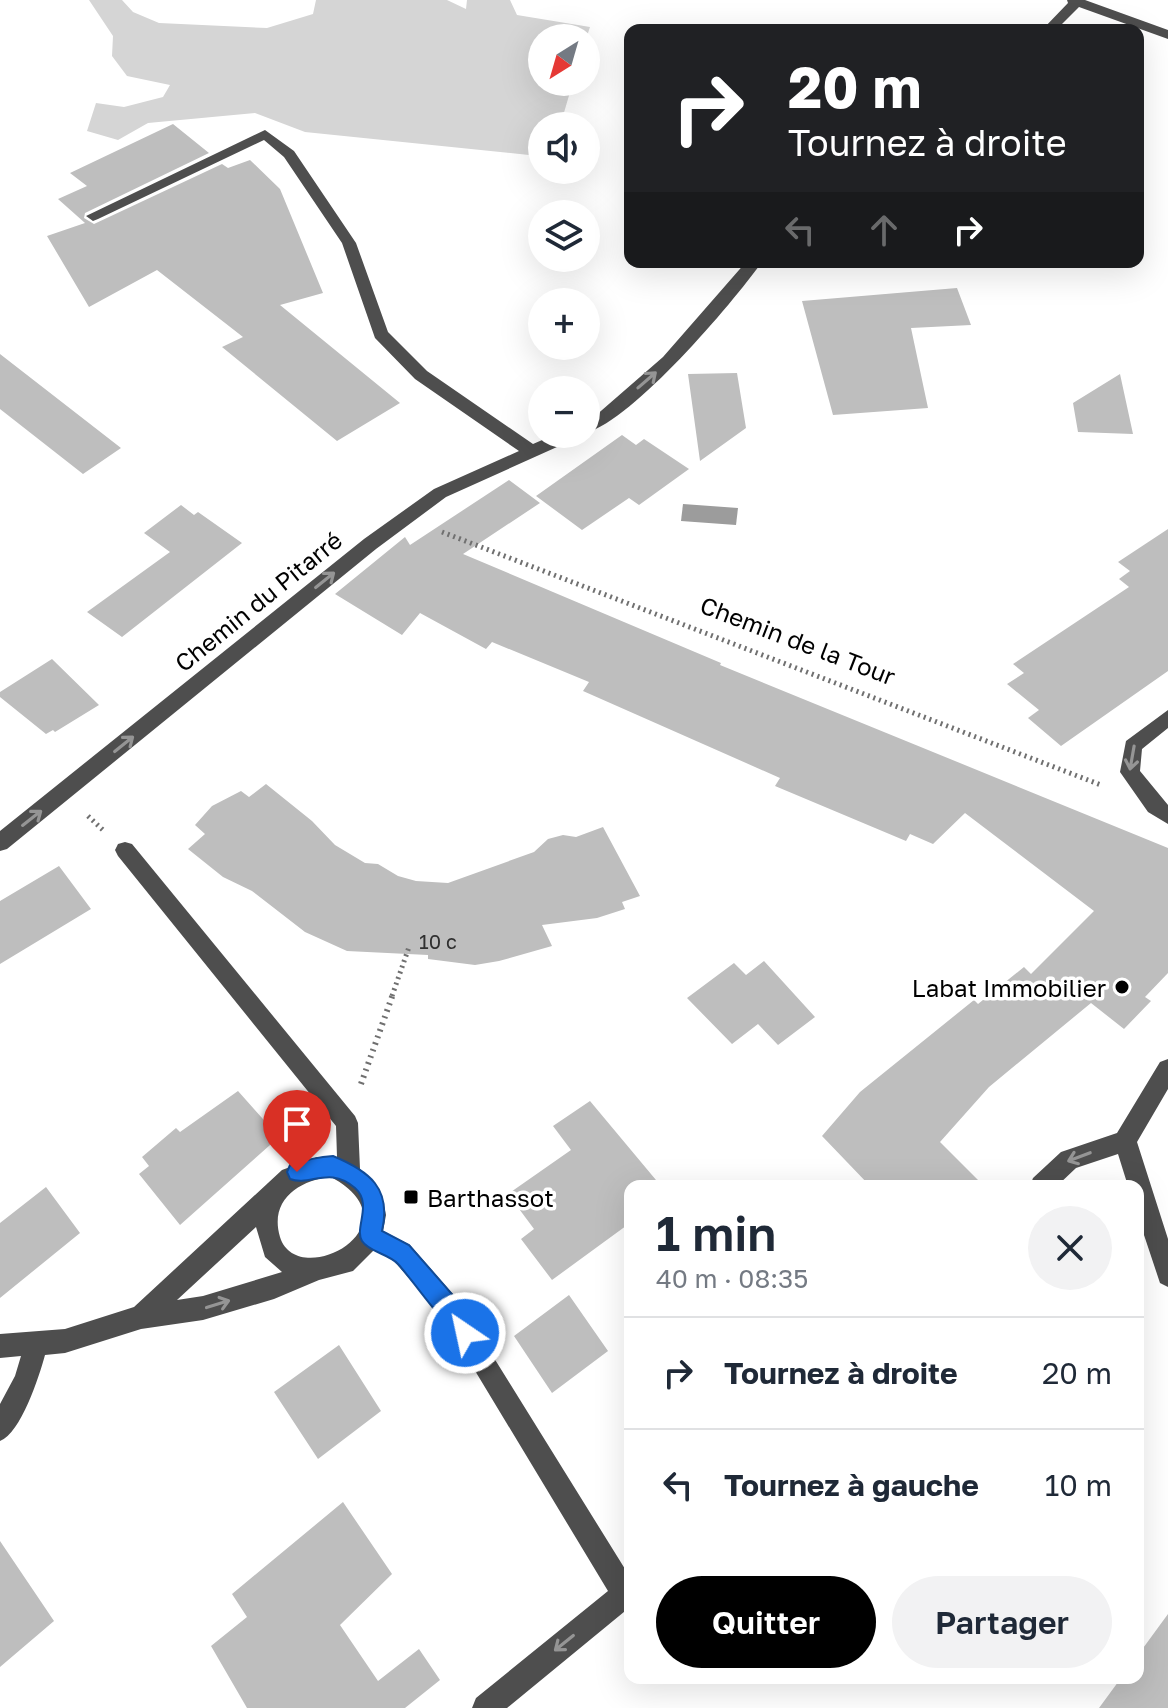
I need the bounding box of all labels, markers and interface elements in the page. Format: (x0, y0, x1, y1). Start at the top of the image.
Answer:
north arrow (528, 24, 600, 96)
map controls (528, 24, 600, 448)
text: 20 m (788, 53, 922, 120)
icon: right (656, 56, 760, 160)
button: sound (528, 112, 600, 184)
text: Tournez à droite (788, 121, 1067, 164)
button: layers (528, 200, 600, 272)
icon: left (778, 208, 822, 252)
icon: ahead (862, 208, 906, 252)
icon: right (946, 208, 990, 252)
button: + (528, 288, 600, 360)
one-way arrow (637, 371, 657, 389)
button: − (528, 376, 600, 448)
street label: Chemin du Pitarré (169, 525, 347, 677)
one-way arrow (315, 571, 335, 589)
street label: Chemin de la Tour (696, 589, 900, 691)
one-way arrow (113, 735, 133, 753)
one-way arrow (1124, 744, 1139, 770)
one-way arrow (21, 810, 42, 827)
house number: 10 c (419, 929, 457, 953)
place label: Labat Immobilier (912, 973, 1106, 1002)
marker: Labat Immobilier (1113, 978, 1131, 996)
pin (263, 1090, 331, 1172)
icon: arrive (275, 1102, 319, 1146)
one-way arrow (1067, 1151, 1092, 1165)
place label: Barthassot (427, 1183, 554, 1212)
marker: Barthassot (402, 1188, 420, 1206)
text: 1 min (656, 1204, 776, 1262)
button: close (1028, 1206, 1112, 1290)
text: 40 m · 08:35 (656, 1263, 808, 1294)
position arrow (423, 1291, 507, 1375)
one-way arrow (204, 1296, 230, 1311)
icon: right (656, 1351, 700, 1395)
text: Tournez à droite (724, 1355, 958, 1391)
text: 20 m (1042, 1355, 1112, 1391)
icon: left (656, 1463, 700, 1507)
text: Tournez à gauche (724, 1467, 979, 1503)
text: 10 m (1045, 1467, 1112, 1503)
button: Quitter (656, 1576, 876, 1668)
button: Partager (892, 1576, 1112, 1668)
one-way arrow (554, 1634, 575, 1652)

